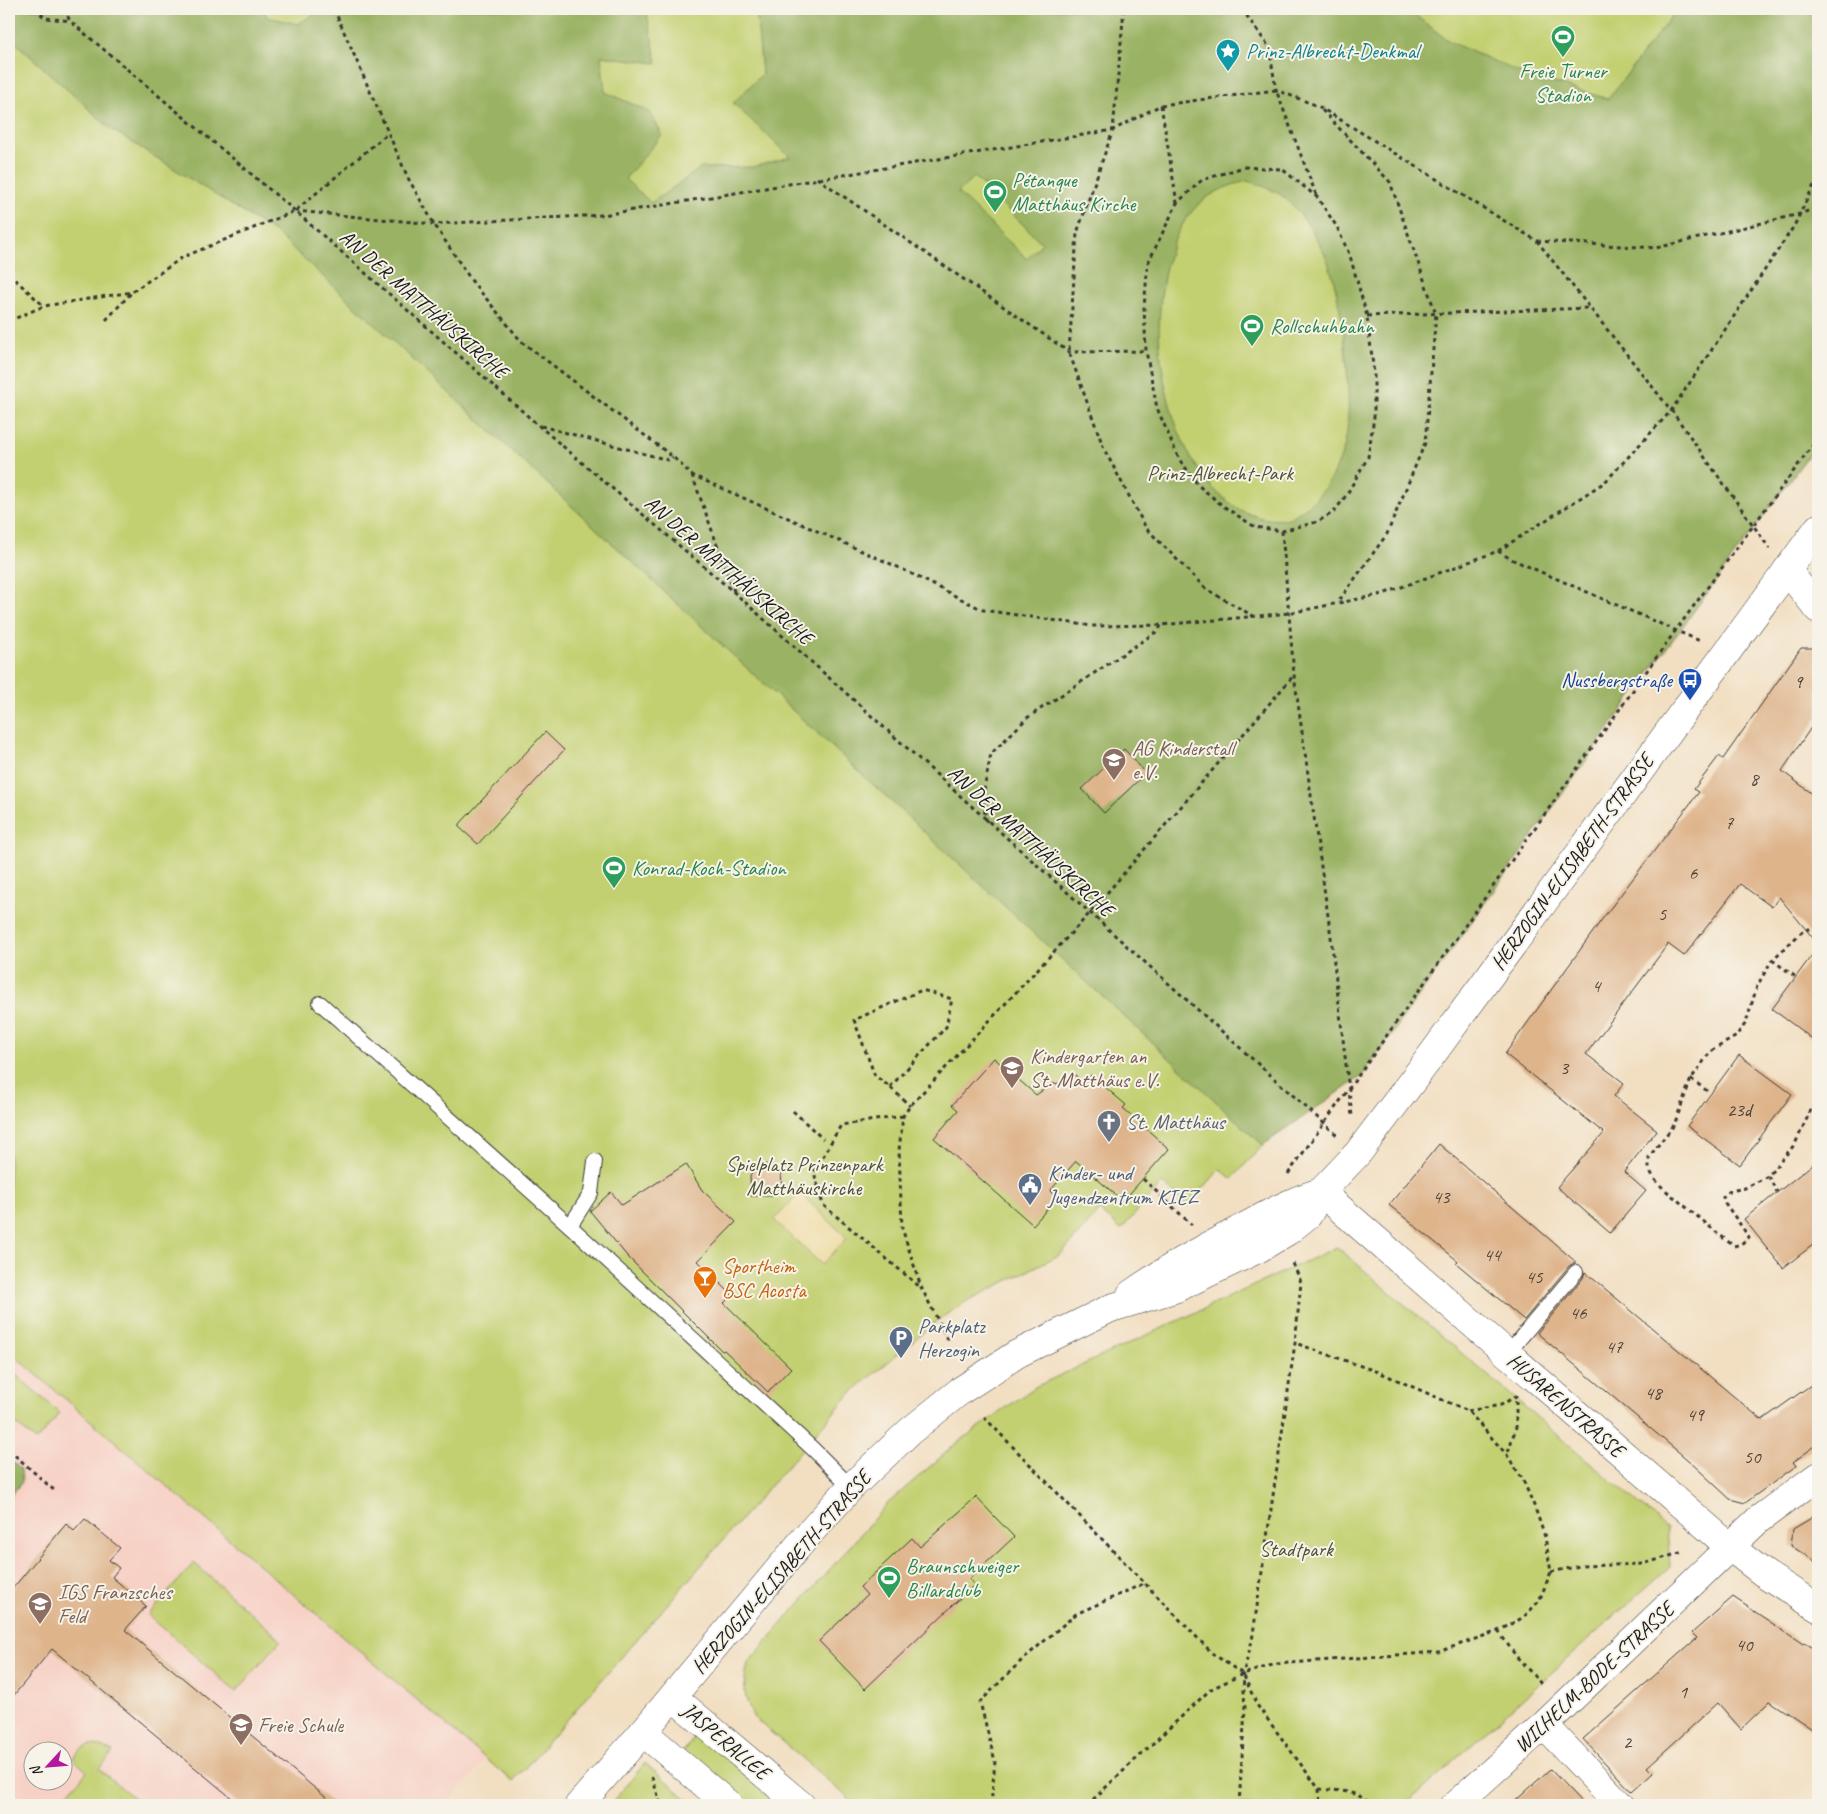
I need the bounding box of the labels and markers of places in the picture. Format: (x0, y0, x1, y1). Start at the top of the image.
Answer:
sports icon: Freie Turner Stadion (1550, 24, 1576, 58)
place icon: Prinz-Albrecht-Denkmal (1215, 38, 1241, 72)
place label: Prinz-Albrecht-Denkmal (1246, 38, 1422, 64)
place label: Freie Turner Stadion (1519, 58, 1608, 108)
place label: Pétanque Matthäus Kirche (1012, 167, 1136, 217)
sports icon: Pétanque Matthäus Kirche (982, 179, 1008, 213)
sports icon: Rollschuhbahn (1239, 313, 1265, 347)
place label: Rollschuhbahn (1270, 313, 1375, 339)
place label: Nussbergstraße (1561, 667, 1674, 693)
bus stop icon: Nussbergstraße (1677, 667, 1703, 701)
place label: AG Kinderstall e.V. (1132, 735, 1237, 785)
school or university icon: AG Kinderstall e.V. (1101, 747, 1127, 781)
sports icon: Konrad-Koch-Stadion (601, 855, 627, 889)
place label: Konrad-Koch-Stadion (632, 855, 787, 881)
place label: Kindergarten an St. Matthäus e.V. (1030, 1043, 1160, 1093)
school or university icon: Kindergarten an St. Matthäus e.V. (999, 1055, 1025, 1089)
church icon: St. Matthäus (1096, 1109, 1122, 1143)
place label: St. Matthäus (1126, 1109, 1226, 1135)
place label: Kinder- und Jugendzentrum KIEZ (1047, 1160, 1201, 1210)
public building icon: Kinder- und Jugendzentrum KIEZ (1017, 1172, 1043, 1206)
place label: Sportheim BSC Acosta (722, 1253, 807, 1303)
bar icon: Sportheim BSC Acosta (692, 1265, 718, 1299)
place label: Parkplatz Herzogin (918, 1313, 986, 1363)
parking icon: Parkplatz Herzogin (888, 1325, 914, 1359)
place label: Braunschweiger Billardclub (906, 1553, 1020, 1603)
sports icon: Braunschweiger Billardclub (876, 1565, 902, 1599)
place label: IGS Franzsches Feld (58, 1579, 173, 1629)
school or university icon: IGS Franzsches Feld (27, 1591, 53, 1625)
school or university icon: Freie Schule (228, 1712, 254, 1746)
place label: Freie Schule (258, 1712, 344, 1738)

